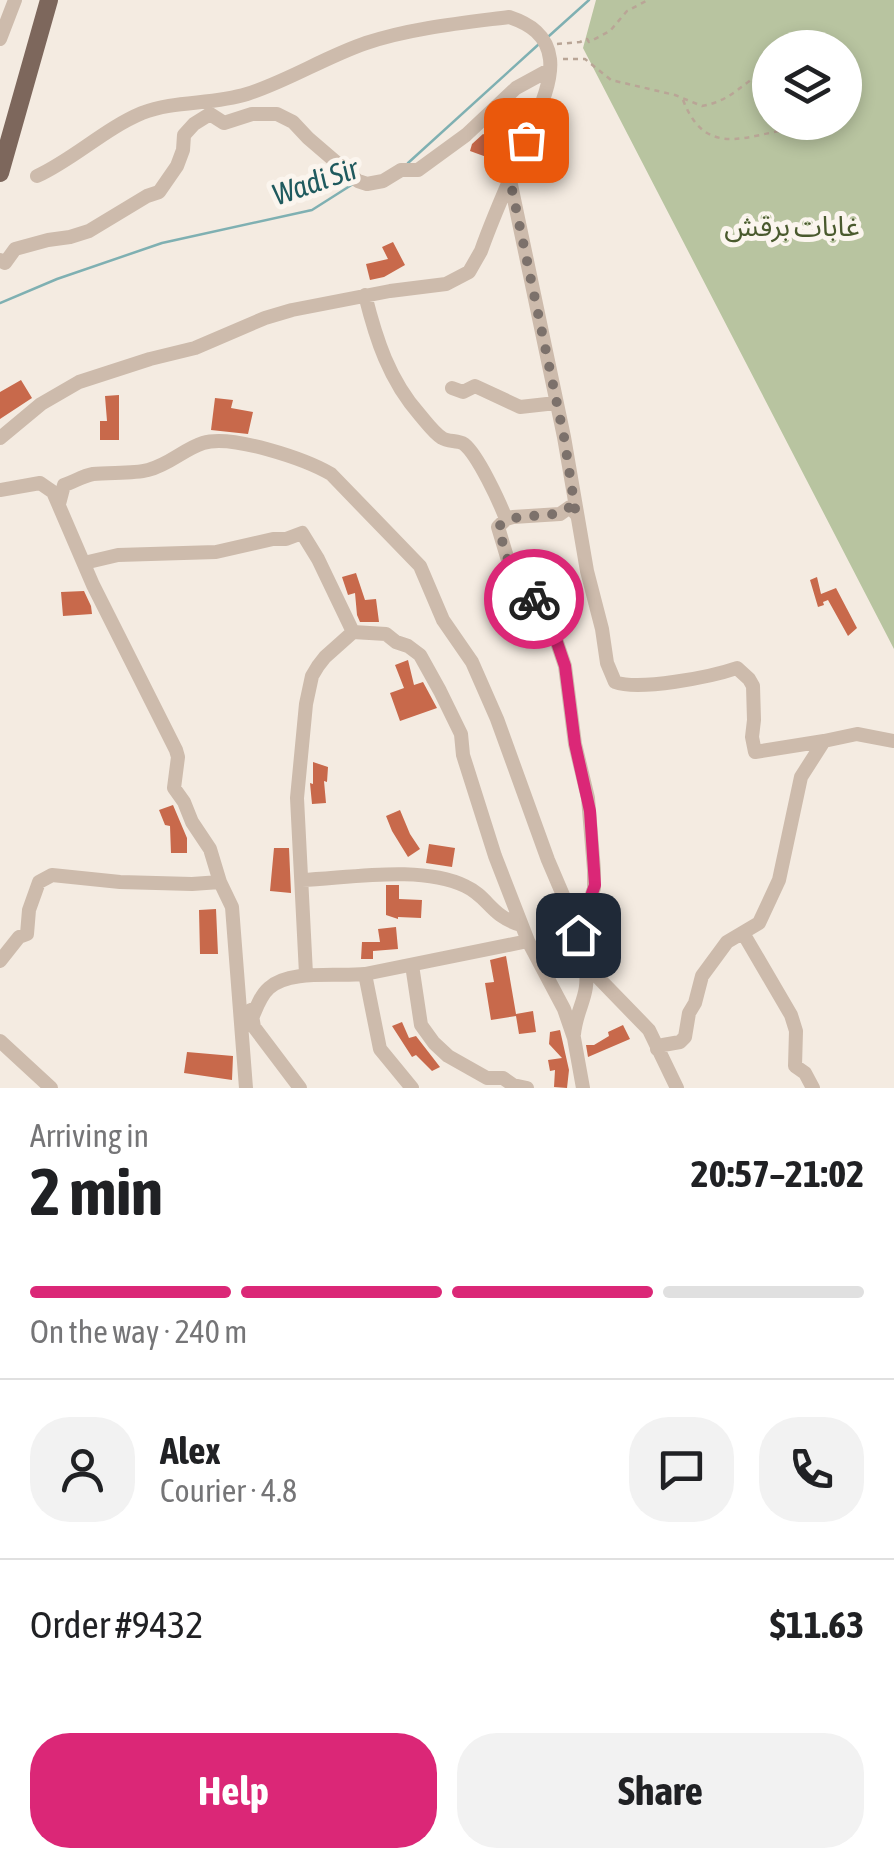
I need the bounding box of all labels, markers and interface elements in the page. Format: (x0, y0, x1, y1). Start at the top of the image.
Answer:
map controls (752, 30, 862, 140)
button: layers (752, 30, 862, 140)
pin (484, 98, 569, 183)
icon: bag (499, 113, 554, 168)
water label: Wadi Sir (268, 150, 363, 211)
park label: غابات برقش (724, 210, 860, 243)
courier (484, 549, 584, 649)
icon: bike (507, 572, 562, 627)
pin (536, 893, 621, 978)
icon: home (551, 908, 606, 963)
text: Arriving in (30, 1117, 149, 1154)
text: 20:57–21:02 (691, 1152, 864, 1195)
text: 2 min (30, 1154, 163, 1229)
text: On the way · 240 m (30, 1313, 247, 1350)
button: person (30, 1417, 135, 1522)
button: chat (629, 1417, 734, 1522)
button: phone (759, 1417, 864, 1522)
text: Alex (160, 1429, 221, 1472)
text: Courier · 4.8 (160, 1472, 297, 1509)
text: Order #9432 (30, 1603, 203, 1646)
text: $11.63 (770, 1603, 864, 1646)
button: Help (30, 1733, 437, 1848)
button: Share (457, 1733, 864, 1848)

